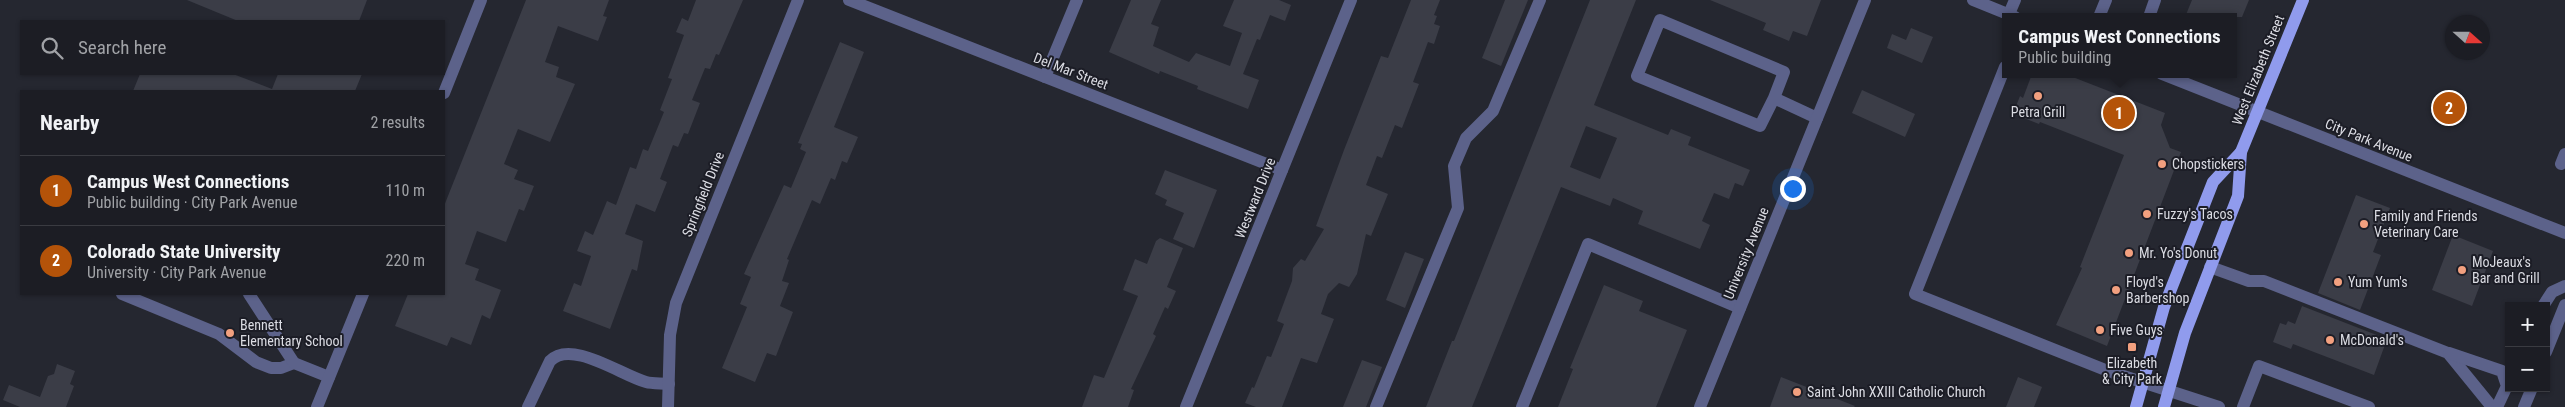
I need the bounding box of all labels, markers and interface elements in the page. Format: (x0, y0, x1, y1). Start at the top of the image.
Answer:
popup (2002, 13, 2237, 78)
street label: West Elizabeth Street (2229, 13, 2287, 127)
north arrow (2445, 15, 2490, 60)
search box (20, 20, 445, 75)
text: Campus West Connections (2018, 25, 2221, 48)
icon: search (38, 34, 66, 62)
text: Search here (78, 36, 166, 59)
text: Public building (2018, 48, 2111, 67)
street label: Del Mar Street (1031, 49, 1111, 93)
pin: 2 (2433, 89, 2465, 127)
marker: Petra Grill (2032, 90, 2044, 102)
pin: 1 (2103, 94, 2135, 132)
place label: Petra Grill (2011, 104, 2065, 120)
text: Nearby (40, 111, 99, 135)
text: 2 results (370, 113, 425, 132)
street label: City Park Avenue (2323, 115, 2415, 165)
street label: Springfield Drive (679, 149, 727, 239)
street label: Westward Drive (1232, 155, 1279, 241)
place label: Chopstickers (2172, 156, 2244, 172)
marker: Chopstickers (2156, 158, 2168, 170)
text: Campus West Connections (87, 170, 289, 193)
your location (1780, 176, 1806, 202)
text: 1 (52, 181, 60, 200)
text: 110 m (386, 181, 425, 200)
text: Public building · City Park Avenue (87, 193, 297, 212)
street label: University Avenue (1720, 204, 1772, 301)
place label: Fuzzy's Tacos (2157, 206, 2233, 222)
marker: Fuzzy's Tacos (2141, 208, 2153, 220)
place label: Family and Friends Veterinary Care (2374, 208, 2478, 240)
marker: Family and Friends Veterinary Care (2358, 218, 2370, 230)
text: Colorado State University (87, 240, 281, 263)
place label: Mr. Yo's Donut (2139, 245, 2217, 261)
marker: Mr. Yo's Donut (2123, 247, 2135, 259)
text: 2 (52, 251, 60, 270)
text: 220 m (386, 251, 425, 270)
place label: MoJeaux's Bar and Grill (2472, 254, 2540, 286)
text: University · City Park Avenue (87, 263, 266, 282)
marker: MoJeaux's Bar and Grill (2456, 264, 2468, 276)
place label: Floyd's Barbershop (2126, 274, 2190, 306)
place label: Yum Yum's (2348, 274, 2408, 290)
marker: Yum Yum's (2332, 276, 2344, 288)
marker: Floyd's Barbershop (2110, 284, 2122, 296)
map controls (2505, 302, 2550, 392)
button: + (2505, 302, 2550, 347)
place label: Bennett Elementary School (240, 317, 343, 349)
place label: Five Guys (2110, 322, 2163, 338)
marker: Five Guys (2094, 324, 2106, 336)
marker: Bennett Elementary School (224, 327, 236, 339)
place label: McDonald's (2340, 332, 2404, 348)
marker: McDonald's (2324, 334, 2336, 346)
marker: Elizabeth & City Park (2126, 341, 2138, 353)
button: − (2505, 347, 2550, 392)
place label: Elizabeth & City Park (2102, 355, 2163, 387)
place label: Saint John XXIII Catholic Church (1807, 384, 1986, 400)
marker: Saint John XXIII Catholic Church (1791, 386, 1803, 398)

